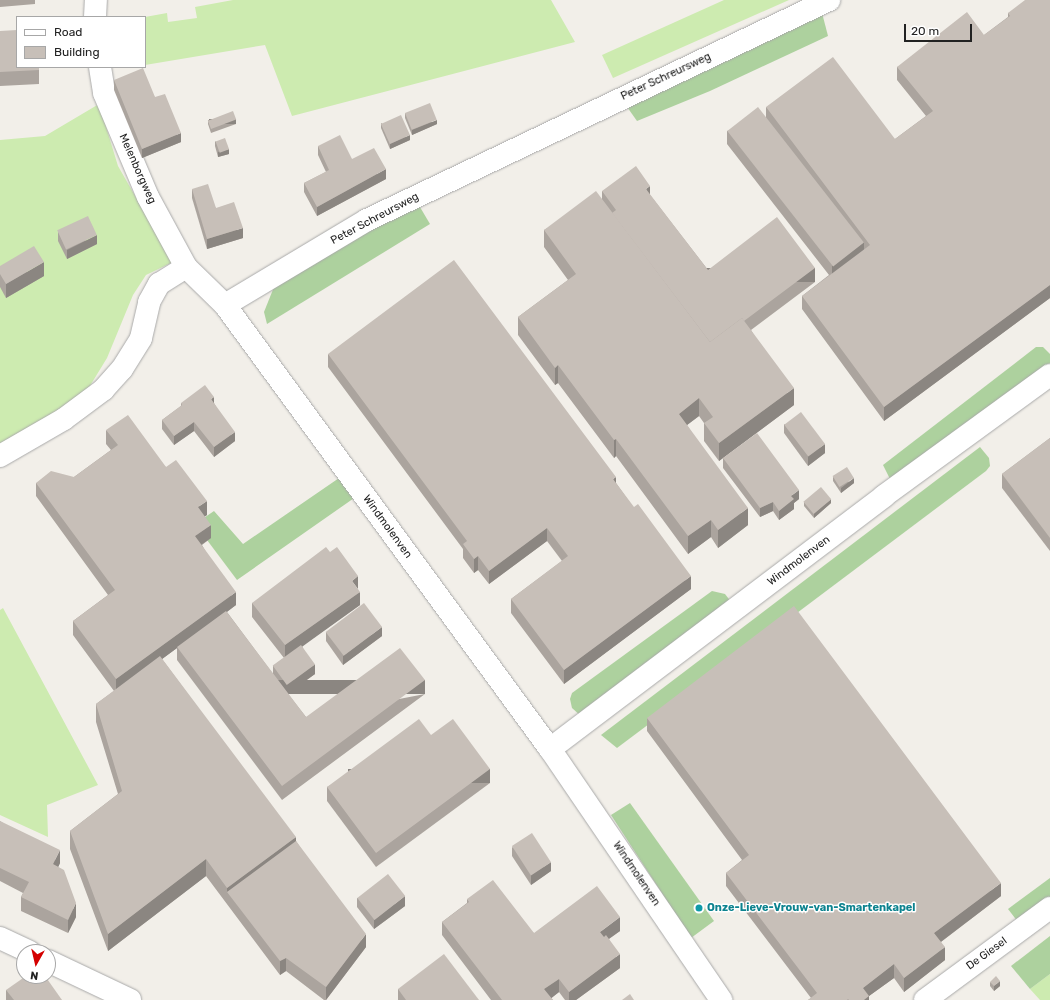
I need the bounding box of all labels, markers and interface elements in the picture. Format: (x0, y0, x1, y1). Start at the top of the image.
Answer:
legend (16, 16, 146, 68)
scale bar (906, 16, 974, 42)
text: 20 m (911, 24, 939, 38)
text: Road (54, 25, 82, 39)
text: Building (54, 45, 100, 59)
street label: Peter Schreursweg (619, 50, 713, 104)
street label: Melenborgweg (116, 132, 158, 206)
street label: Peter Schreursweg (329, 190, 421, 248)
street label: Windmolenven (360, 493, 414, 561)
street label: Windmolenven (765, 533, 833, 589)
street label: Windmolenven (610, 839, 662, 909)
place label: Onze-Lieve-Vrouw-van-Smartenkapel (707, 901, 916, 915)
marker: Onze-Lieve-Vrouw-van-Smartenkapel (694, 903, 704, 913)
street label: De Giesel (964, 935, 1010, 973)
north arrow (16, 944, 56, 984)
text: N (30, 968, 39, 982)

